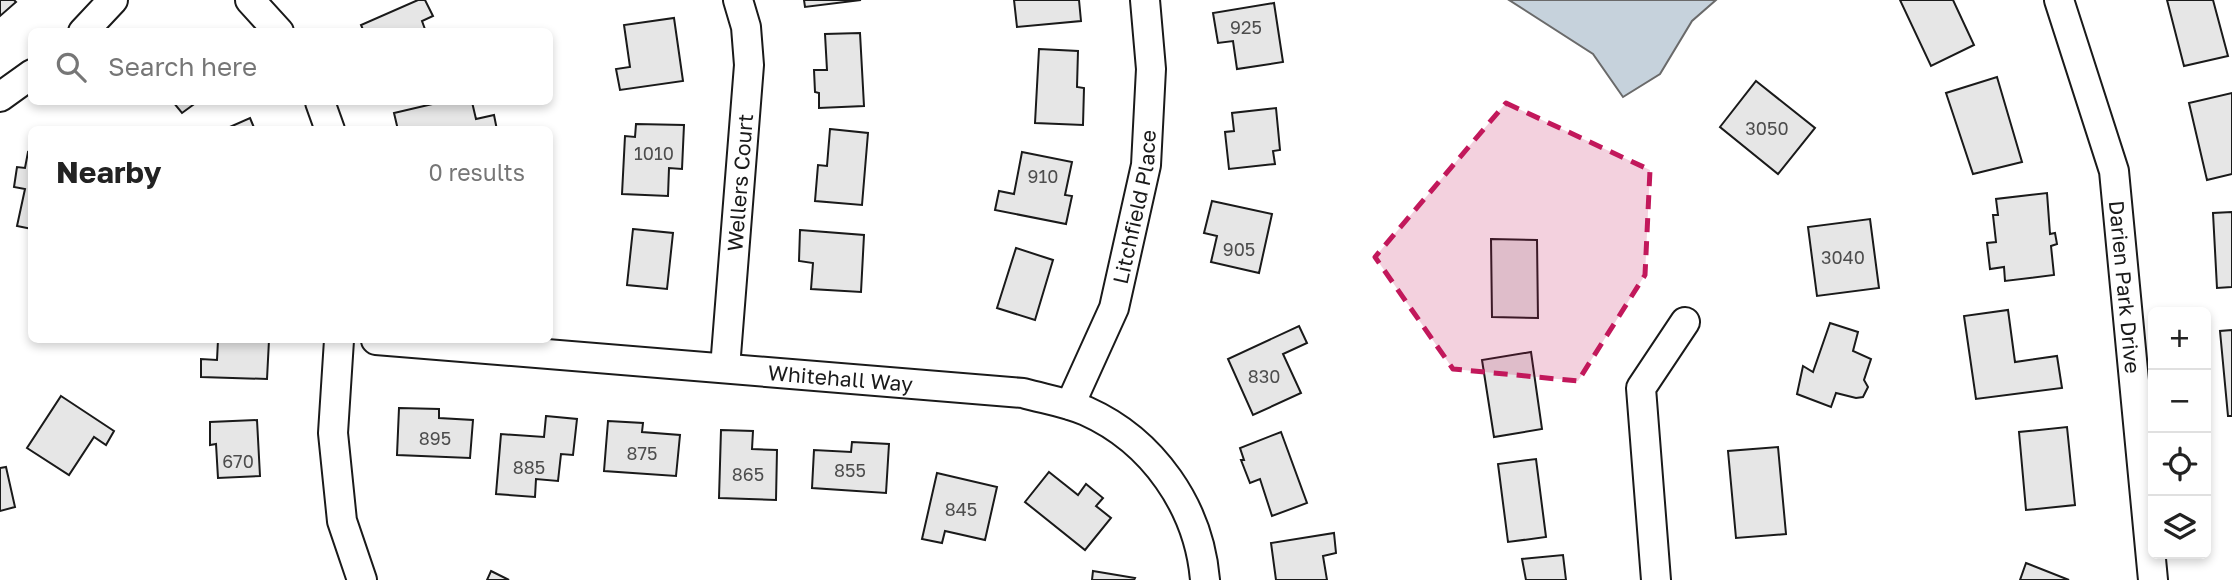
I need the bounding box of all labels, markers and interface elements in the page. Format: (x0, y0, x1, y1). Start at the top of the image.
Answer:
house number: 925 (1230, 16, 1262, 38)
search box (28, 28, 553, 105)
icon: search (52, 48, 90, 86)
text: Search here (108, 51, 257, 82)
street label: Wellers Court (721, 113, 758, 252)
house number: 3050 (1745, 117, 1789, 139)
street label: Litchfield Place (1107, 129, 1161, 286)
house number: 1010 (634, 142, 674, 164)
text: Nearby (56, 154, 161, 190)
text: 0 results (429, 158, 525, 186)
house number: 910 (1028, 165, 1058, 187)
street label: Darien Park Drive (2104, 199, 2146, 374)
house number: 905 (1223, 238, 1255, 260)
house number: 3040 (1821, 246, 1865, 268)
map controls (2148, 307, 2211, 559)
button: + (2148, 307, 2211, 370)
street label: Whitehall Way (767, 359, 914, 397)
house number: 830 (1248, 365, 1280, 387)
button: − (2148, 370, 2211, 433)
house number: 895 (419, 427, 451, 449)
button: locate (2148, 433, 2211, 496)
house number: 875 (627, 442, 657, 464)
house number: 670 (222, 450, 254, 472)
house number: 885 (513, 456, 545, 478)
house number: 855 (834, 459, 866, 481)
house number: 865 (732, 463, 764, 485)
button: layers (2148, 496, 2211, 559)
house number: 845 (945, 498, 977, 520)

